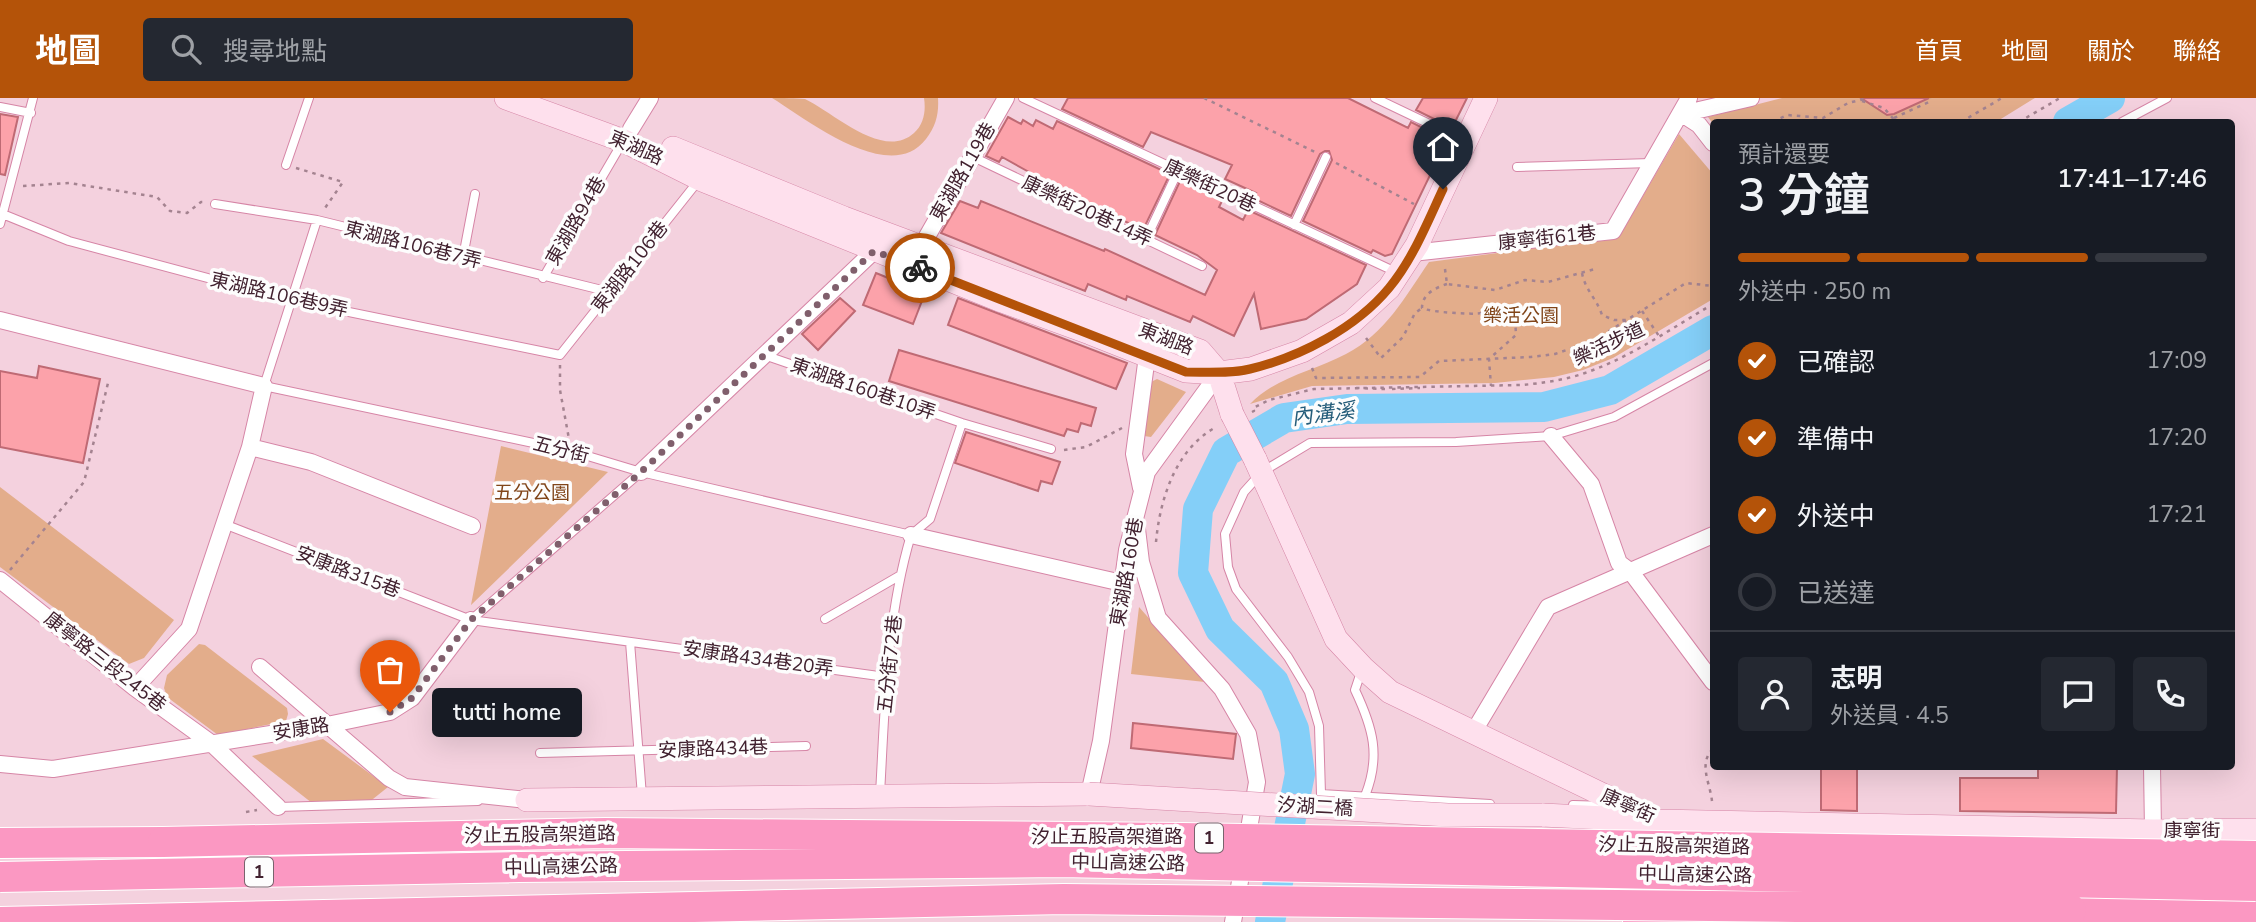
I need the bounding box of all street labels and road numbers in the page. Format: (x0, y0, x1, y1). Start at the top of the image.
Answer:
street label: 東湖路119巷 (924, 118, 1002, 226)
street label: 東湖路 (605, 125, 667, 171)
street label: 康樂街20巷 (1160, 153, 1260, 219)
street label: 康樂街20巷14弄 (1018, 170, 1156, 252)
street label: 東湖路94巷 (540, 172, 612, 270)
street label: 東湖路106巷7弄 (342, 215, 484, 275)
street label: 東湖路106巷 (586, 216, 674, 318)
street label: 康寧街61巷 (1497, 220, 1597, 256)
street label: 東湖路106巷9弄 (208, 267, 350, 323)
street label: 樂活步道 (1569, 316, 1649, 372)
street label: 東湖路 (1135, 317, 1197, 361)
street label: 東湖路160巷10弄 (787, 352, 939, 426)
street label: 五分街 (530, 430, 592, 470)
street label: 東湖路160巷 (1105, 515, 1149, 629)
street label: 安康路315巷 (292, 540, 404, 604)
street label: 康寧路三段245巷 (39, 606, 171, 718)
street label: 五分街72巷 (872, 614, 908, 714)
street label: 安康路434巷20弄 (681, 636, 835, 682)
street label: 安康路 (271, 712, 331, 746)
street label: 安康路434巷 (657, 734, 769, 764)
street label: 康寧街 (1597, 783, 1659, 829)
street label: 汐湖二橋 (1276, 792, 1354, 822)
street label: 康寧街 (2163, 818, 2221, 844)
street label: 汐止五股高架道路 (464, 821, 616, 849)
street label: 汐止五股高架道路 (1031, 824, 1183, 850)
road number: 1 (1195, 824, 1223, 852)
street label: 汐止五股高架道路 (1598, 832, 1750, 860)
street label: 中山高速公路 (1071, 849, 1185, 877)
street label: 中山高速公路 (504, 853, 618, 881)
road number: 1 (245, 858, 273, 886)
street label: 中山高速公路 (1638, 861, 1752, 889)

